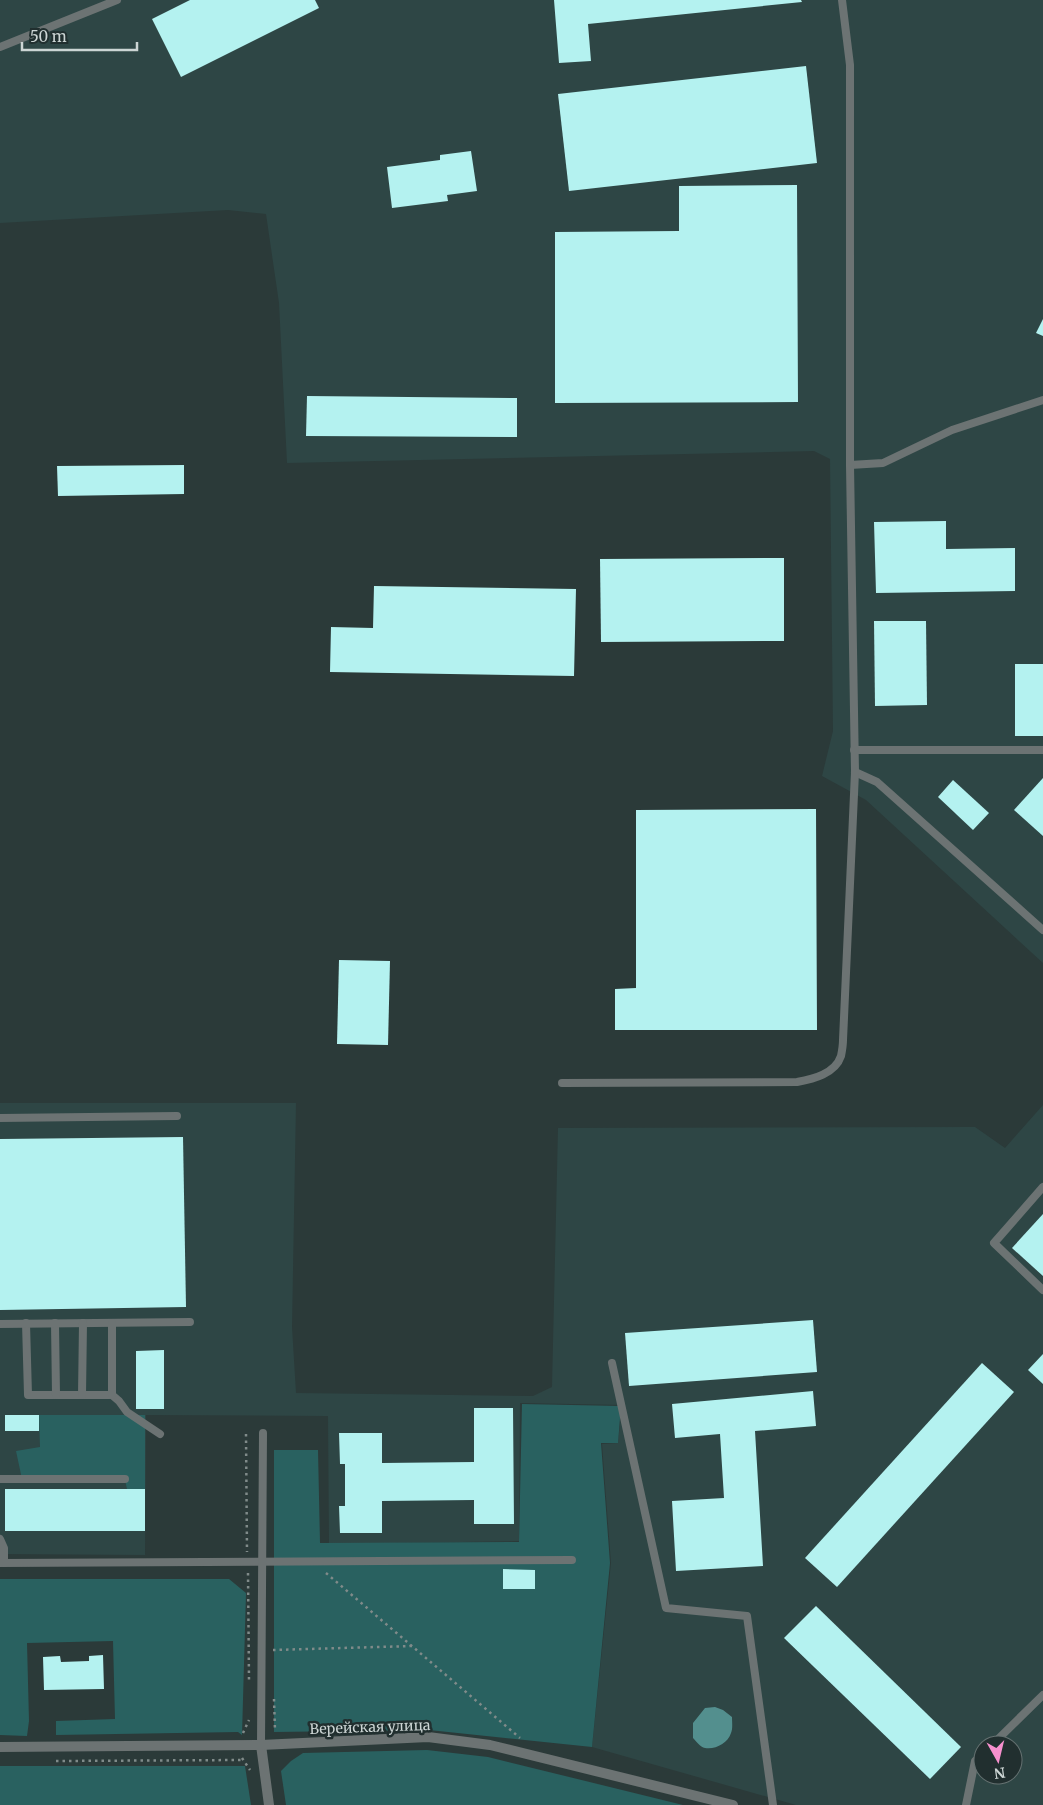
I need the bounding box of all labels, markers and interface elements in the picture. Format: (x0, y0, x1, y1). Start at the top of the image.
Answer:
scale bar (22, 20, 138, 52)
text: 50 m (30, 27, 67, 46)
street label: Верейская улица (309, 1716, 431, 1738)
north arrow (973, 1735, 1023, 1785)
text: N (993, 1763, 1007, 1783)

